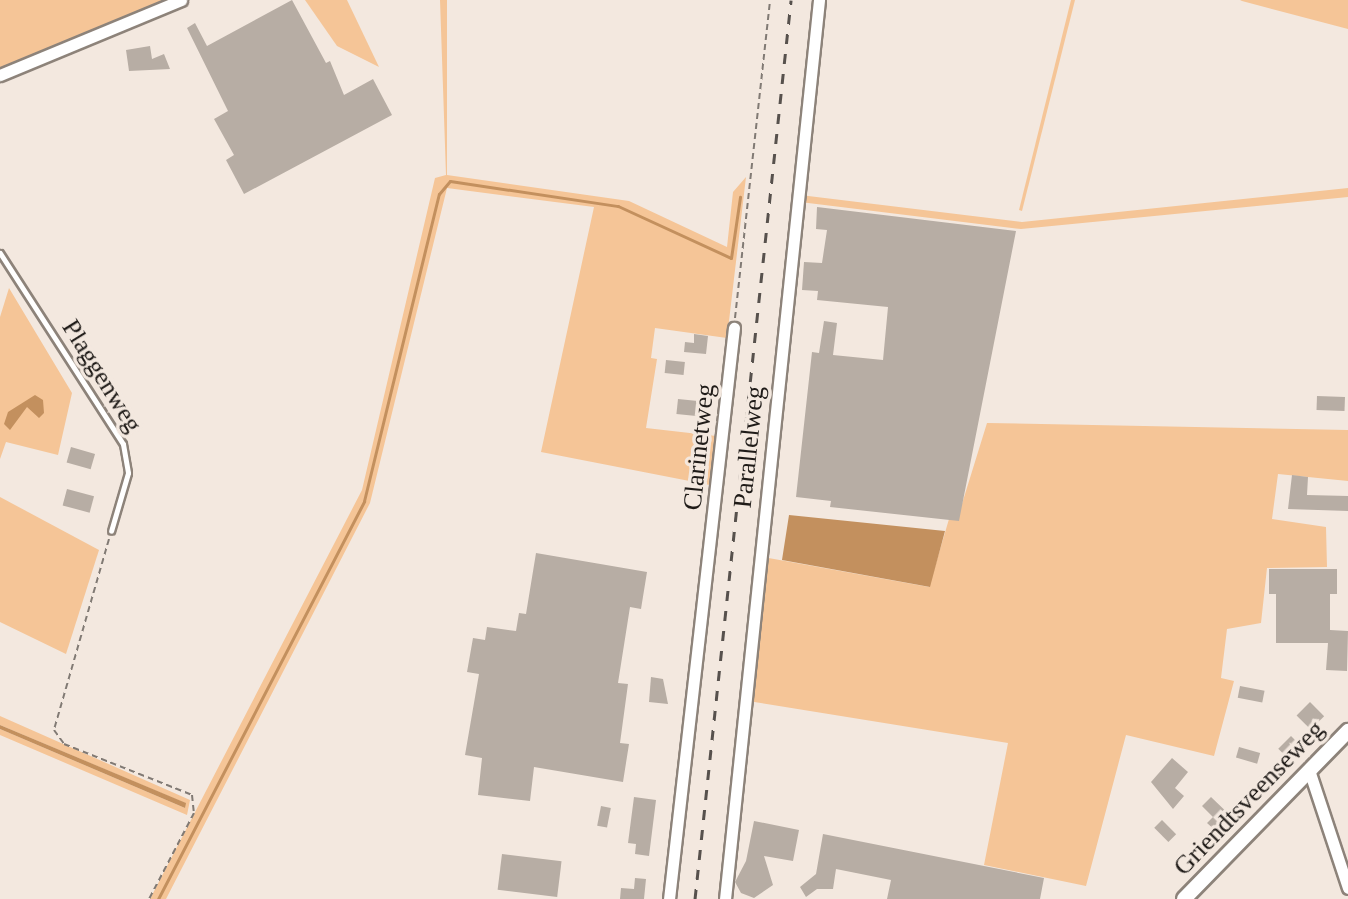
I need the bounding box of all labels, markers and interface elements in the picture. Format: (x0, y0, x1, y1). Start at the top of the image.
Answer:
street label: Plaggenweg (55, 314, 149, 438)
street label: Clarinetweg (677, 382, 721, 512)
street label: Parallelweg (727, 384, 771, 510)
street label: Griendtsveenseweg (1167, 714, 1331, 882)

